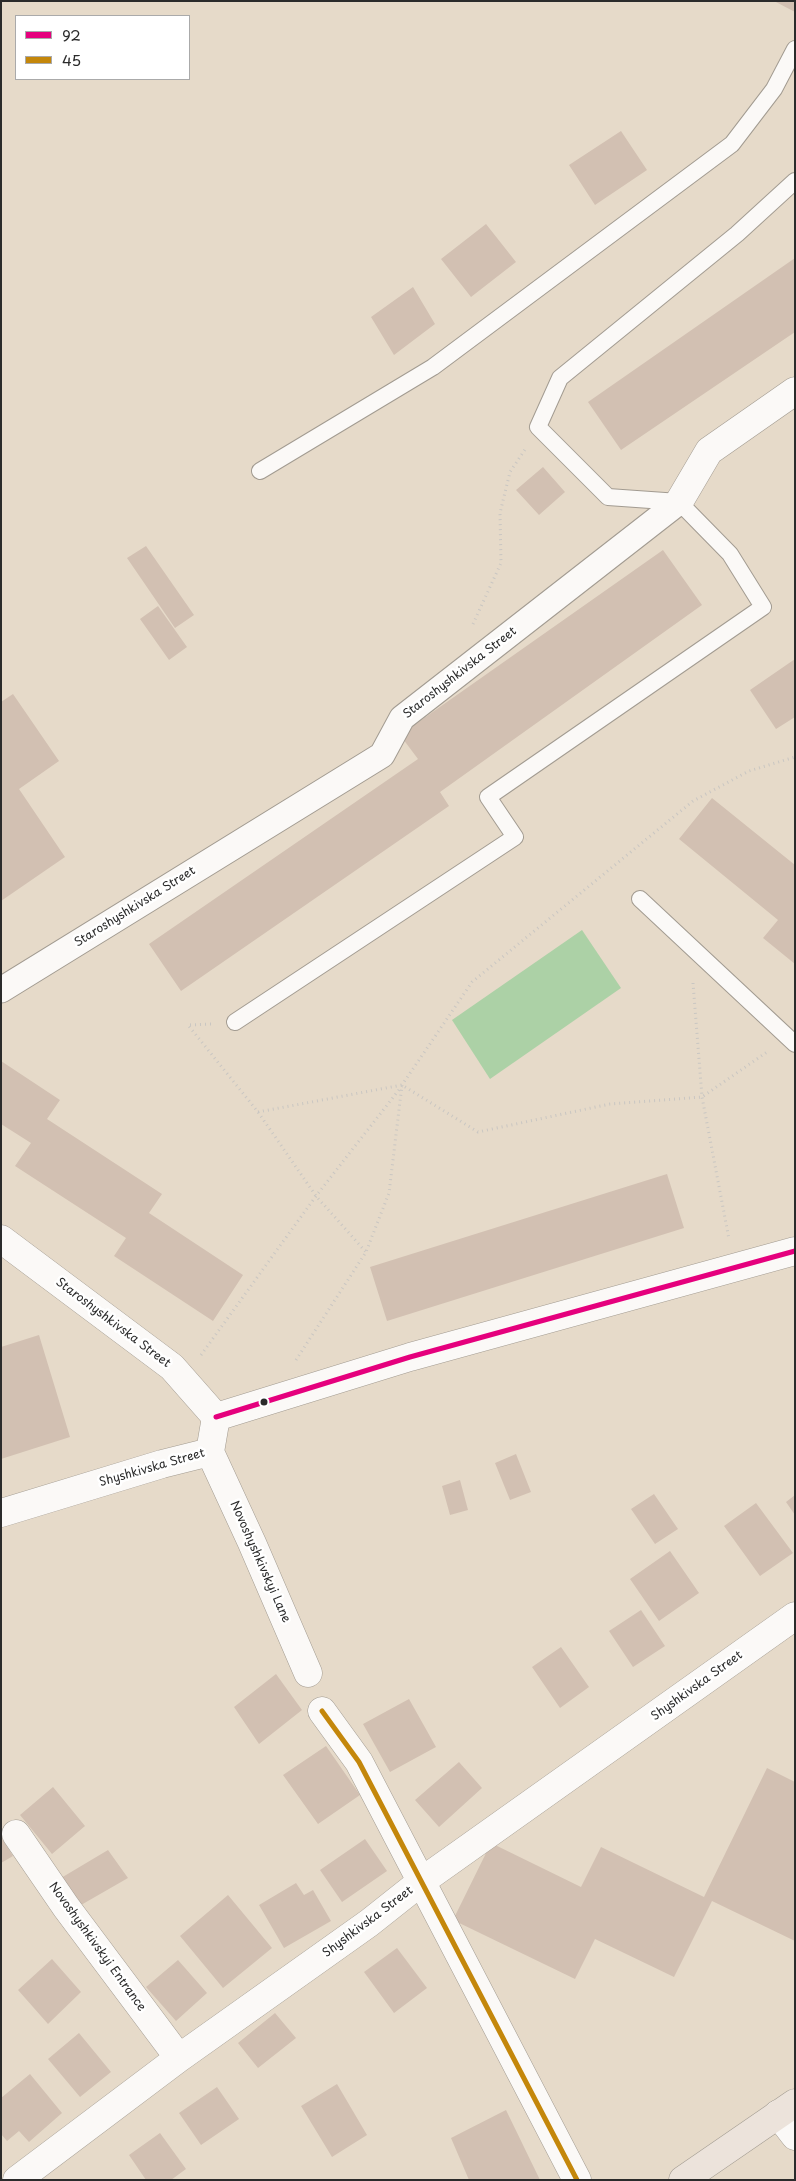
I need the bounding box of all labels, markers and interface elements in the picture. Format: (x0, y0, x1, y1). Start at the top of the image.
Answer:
legend (15, 15, 190, 80)
text: 92 (62, 23, 81, 46)
text: 45 (62, 48, 81, 71)
street label: Staroshyshkivska Street (400, 624, 520, 722)
street label: Staroshyshkivska Street (72, 864, 198, 950)
street label: Staroshyshkivska Street (53, 1275, 173, 1371)
unlabelled marker (259, 1397, 269, 1407)
street label: Shyshkivska Street (97, 1446, 207, 1490)
street label: Novoshyshkivskyi Lane (227, 1499, 293, 1625)
street label: Shyshkivska Street (649, 1648, 745, 1724)
street label: Novoshyshkivskyi Entrance (45, 1880, 149, 2014)
street label: Shyshkivska Street (320, 1883, 416, 1961)

